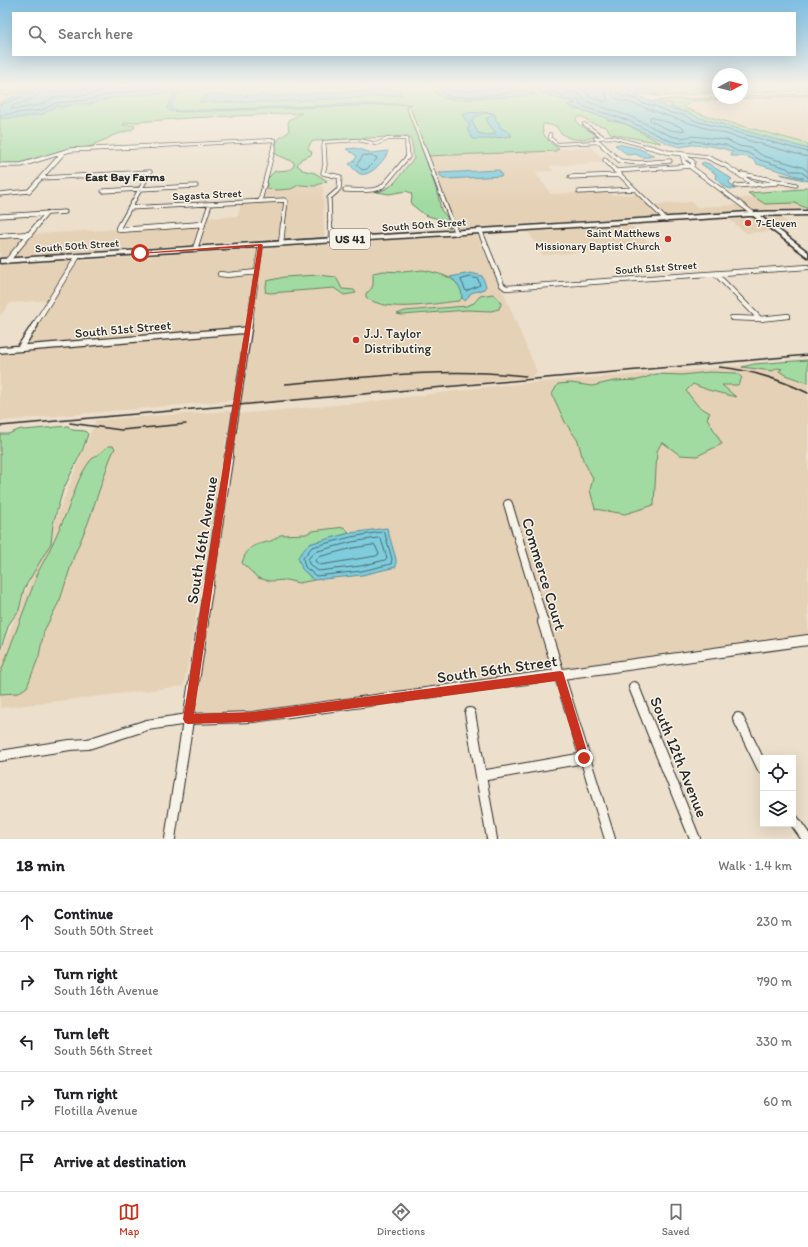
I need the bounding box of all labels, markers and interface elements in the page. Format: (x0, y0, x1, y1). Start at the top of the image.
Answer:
search box (12, 12, 796, 56)
icon: search (26, 23, 48, 45)
text: Search here (58, 25, 133, 43)
north arrow (712, 68, 748, 104)
district label: East Bay Farms (85, 170, 165, 185)
street label: Sagasta Street (172, 187, 242, 203)
street label: South 50th Street (381, 216, 467, 234)
place label: 7-Eleven (756, 217, 798, 230)
marker: 7-Eleven (743, 218, 753, 228)
place label: Saint Matthews Missionary Baptist Church (535, 227, 660, 253)
road number: US 41 (330, 229, 370, 249)
marker: Saint Matthews Missionary Baptist Church (663, 234, 673, 244)
street label: South 50th Street (34, 237, 120, 255)
route start (131, 244, 149, 262)
street label: South 51st Street (615, 259, 697, 277)
street label: South 51st Street (74, 317, 172, 341)
place label: J.J. Taylor Distributing (364, 326, 432, 356)
marker: J.J. Taylor Distributing (351, 335, 361, 345)
street label: South 16th Avenue (183, 475, 221, 605)
street label: Commerce Court (518, 515, 570, 633)
street label: South 56th Street (436, 651, 558, 687)
street label: South 12th Avenue (646, 694, 712, 820)
route end (575, 749, 593, 767)
map controls (760, 755, 796, 827)
button: locate (760, 755, 796, 791)
button: layers (760, 791, 796, 827)
text: 18 min (16, 855, 65, 875)
text: Walk · 1.4 km (718, 858, 792, 873)
text: Continue (54, 905, 113, 923)
icon: ahead (16, 911, 38, 933)
text: 230 m (756, 914, 792, 929)
text: South 50th Street (54, 923, 154, 938)
text: Turn right (54, 965, 118, 983)
icon: right (16, 971, 38, 993)
text: 790 m (757, 974, 792, 989)
text: South 16th Avenue (54, 983, 159, 998)
text: Turn left (54, 1025, 109, 1043)
icon: left (16, 1031, 38, 1053)
text: 330 m (756, 1034, 792, 1049)
text: South 56th Street (54, 1043, 153, 1058)
text: Turn right (54, 1085, 118, 1103)
icon: right (16, 1091, 38, 1113)
text: 60 m (763, 1094, 792, 1109)
text: Flotilla Avenue (54, 1103, 138, 1118)
icon: arrive (16, 1151, 38, 1173)
text: Arrive at destination (54, 1153, 186, 1171)
tab: Map (118, 1201, 140, 1238)
tab: Directions (377, 1201, 425, 1238)
tab: Saved (662, 1201, 690, 1238)

